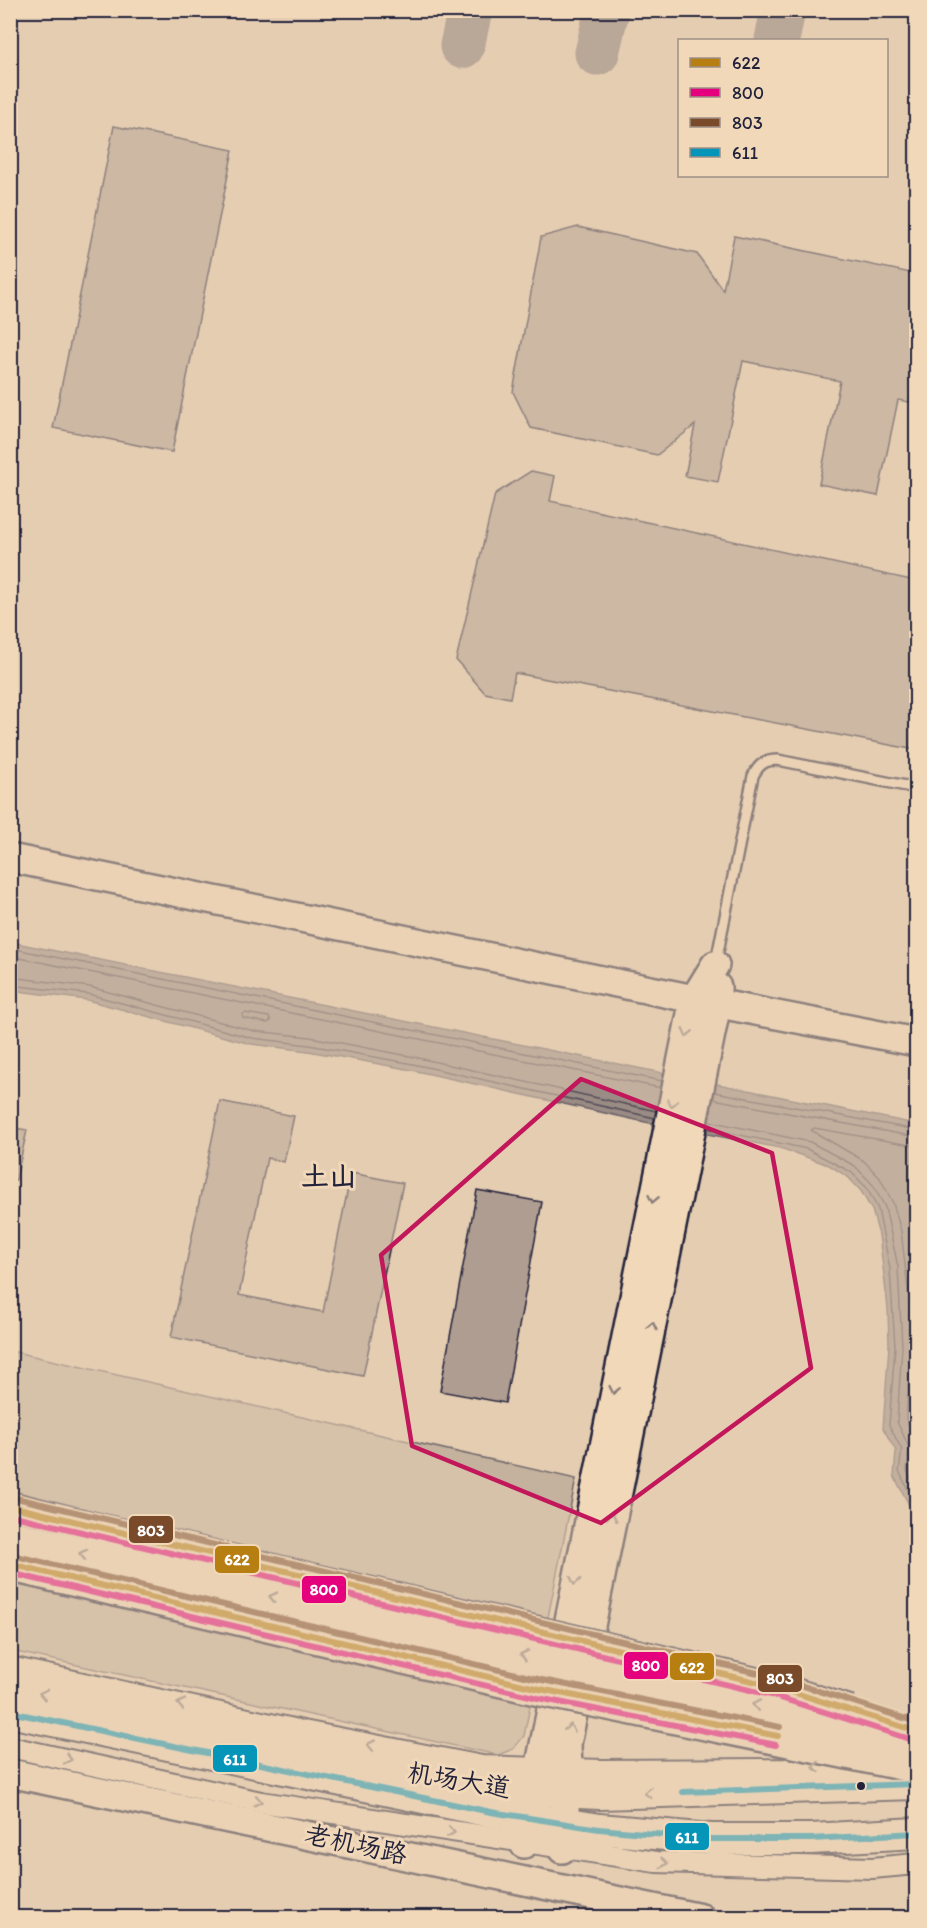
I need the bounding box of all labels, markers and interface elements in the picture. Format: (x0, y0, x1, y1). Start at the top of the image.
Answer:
legend (678, 39, 888, 177)
text: 622 (732, 52, 761, 74)
text: 800 (732, 82, 764, 104)
text: 803 (732, 112, 763, 134)
text: 611 (732, 142, 758, 164)
one-way arrow (681, 1028, 694, 1038)
one-way arrow (666, 1098, 679, 1108)
district label: 土山 (301, 1159, 357, 1193)
one-way arrow (647, 1194, 660, 1204)
one-way arrow (645, 1321, 658, 1331)
one-way arrow (608, 1385, 621, 1395)
one-way arrow (605, 1512, 618, 1522)
line badge: 803 (128, 1515, 174, 1544)
text: 803 (137, 1521, 165, 1540)
line badge: 622 (214, 1545, 260, 1574)
one-way arrow (78, 1548, 88, 1561)
text: 622 (224, 1550, 250, 1569)
line badge: 800 (301, 1575, 347, 1604)
one-way arrow (569, 1576, 582, 1586)
text: 800 (310, 1580, 338, 1599)
one-way arrow (268, 1591, 278, 1604)
one-way arrow (520, 1649, 530, 1662)
line badge: 800 (623, 1651, 669, 1680)
line badge: 622 (669, 1652, 715, 1681)
text: 800 (632, 1656, 660, 1675)
text: 622 (679, 1658, 705, 1677)
line badge: 803 (757, 1664, 803, 1693)
text: 803 (766, 1669, 794, 1688)
one-way arrow (39, 1688, 49, 1701)
one-way arrow (176, 1699, 186, 1712)
one-way arrow (751, 1699, 761, 1712)
one-way arrow (563, 1724, 576, 1734)
one-way arrow (367, 1739, 376, 1751)
line badge: 611 (212, 1744, 258, 1773)
text: 611 (223, 1750, 247, 1769)
one-way arrow (62, 1752, 72, 1765)
street label: 机场大道 (405, 1756, 513, 1804)
one-way arrow (812, 1761, 821, 1774)
unlabelled marker (855, 1780, 867, 1792)
one-way arrow (644, 1786, 653, 1799)
one-way arrow (253, 1794, 263, 1807)
street label: 老机场路 (302, 1818, 410, 1870)
line badge: 611 (664, 1822, 710, 1851)
one-way arrow (446, 1826, 455, 1838)
text: 611 (675, 1828, 699, 1847)
one-way arrow (660, 1856, 669, 1869)

